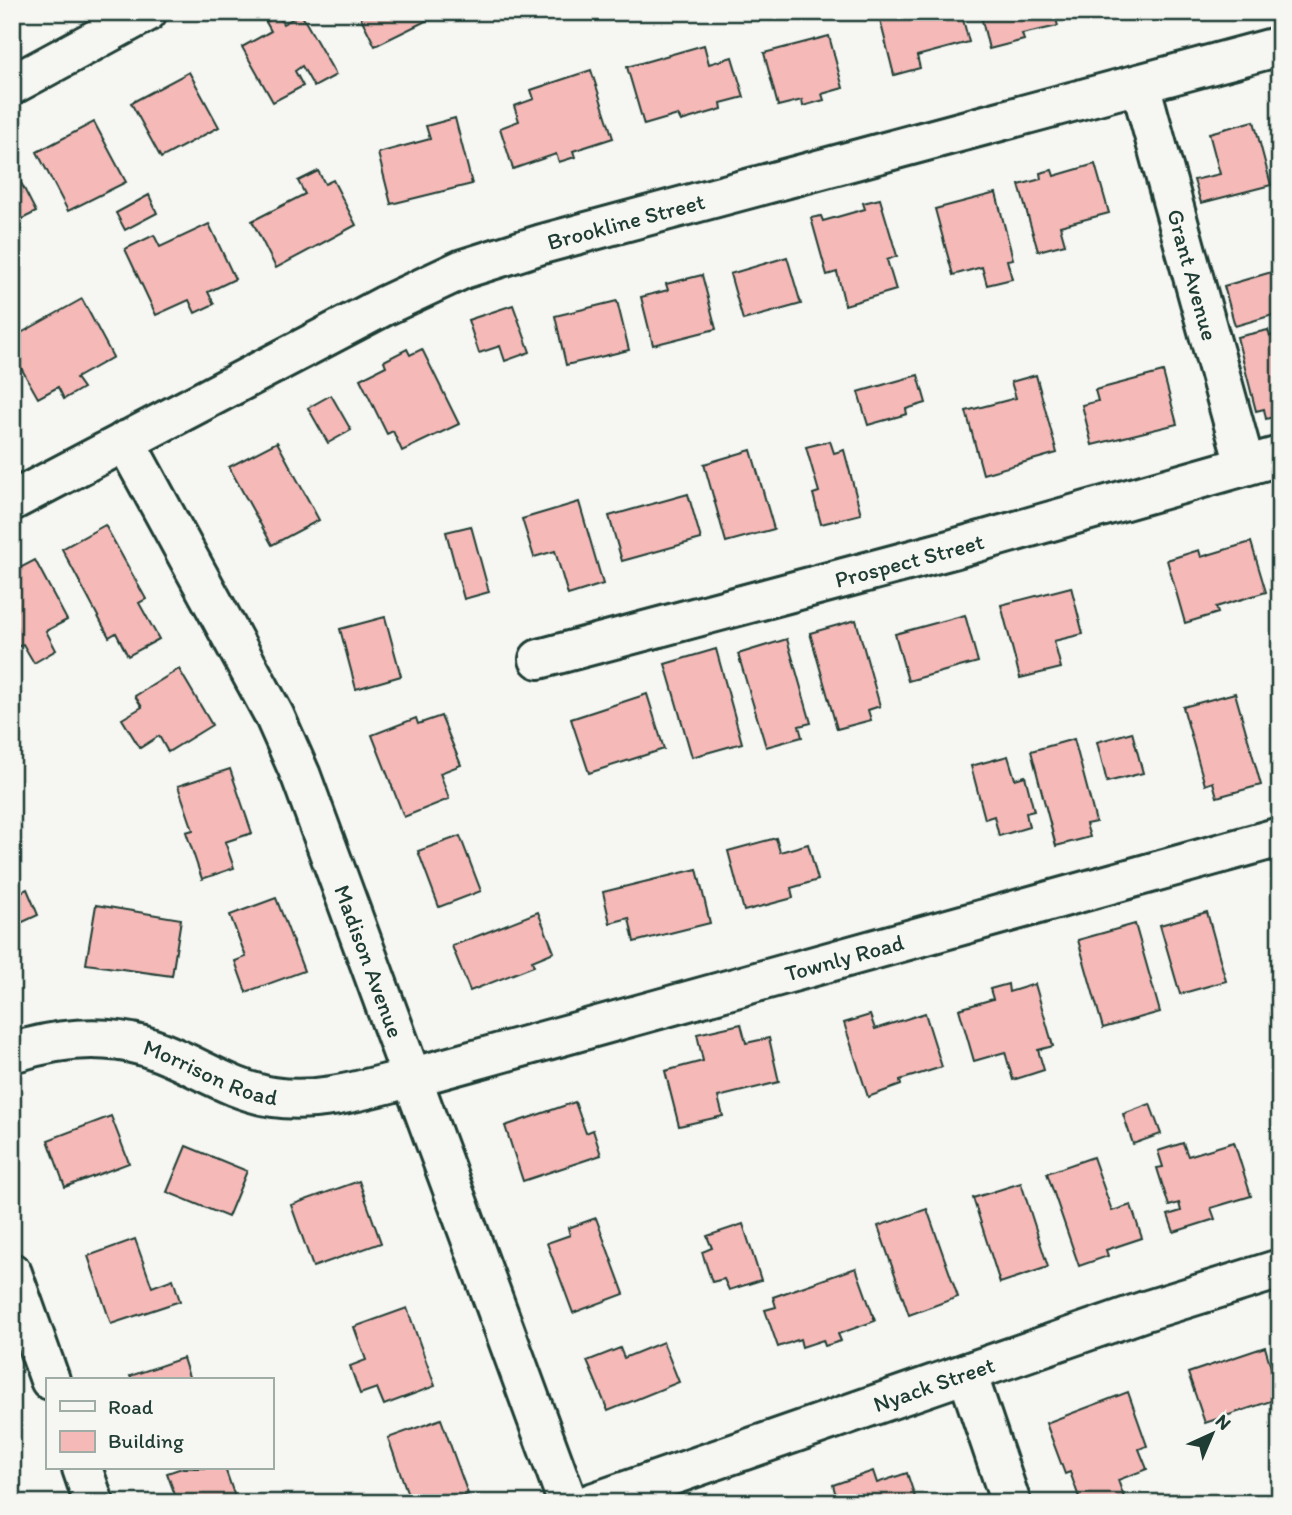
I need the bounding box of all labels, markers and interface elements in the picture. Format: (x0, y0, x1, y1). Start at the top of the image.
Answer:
street label: Brookline Street (544, 187, 708, 256)
street label: Grant Avenue (1161, 206, 1224, 344)
street label: Prospect Street (831, 527, 987, 594)
street label: Madison Avenue (328, 881, 410, 1042)
street label: Townly Road (782, 928, 907, 988)
street label: Morrison Road (140, 1033, 280, 1112)
street label: Nyack Street (870, 1350, 999, 1418)
legend (46, 1378, 273, 1470)
text: Road (108, 1394, 154, 1419)
north arrow (1176, 1400, 1246, 1470)
text: N (1211, 1409, 1236, 1435)
text: Building (108, 1428, 184, 1453)

